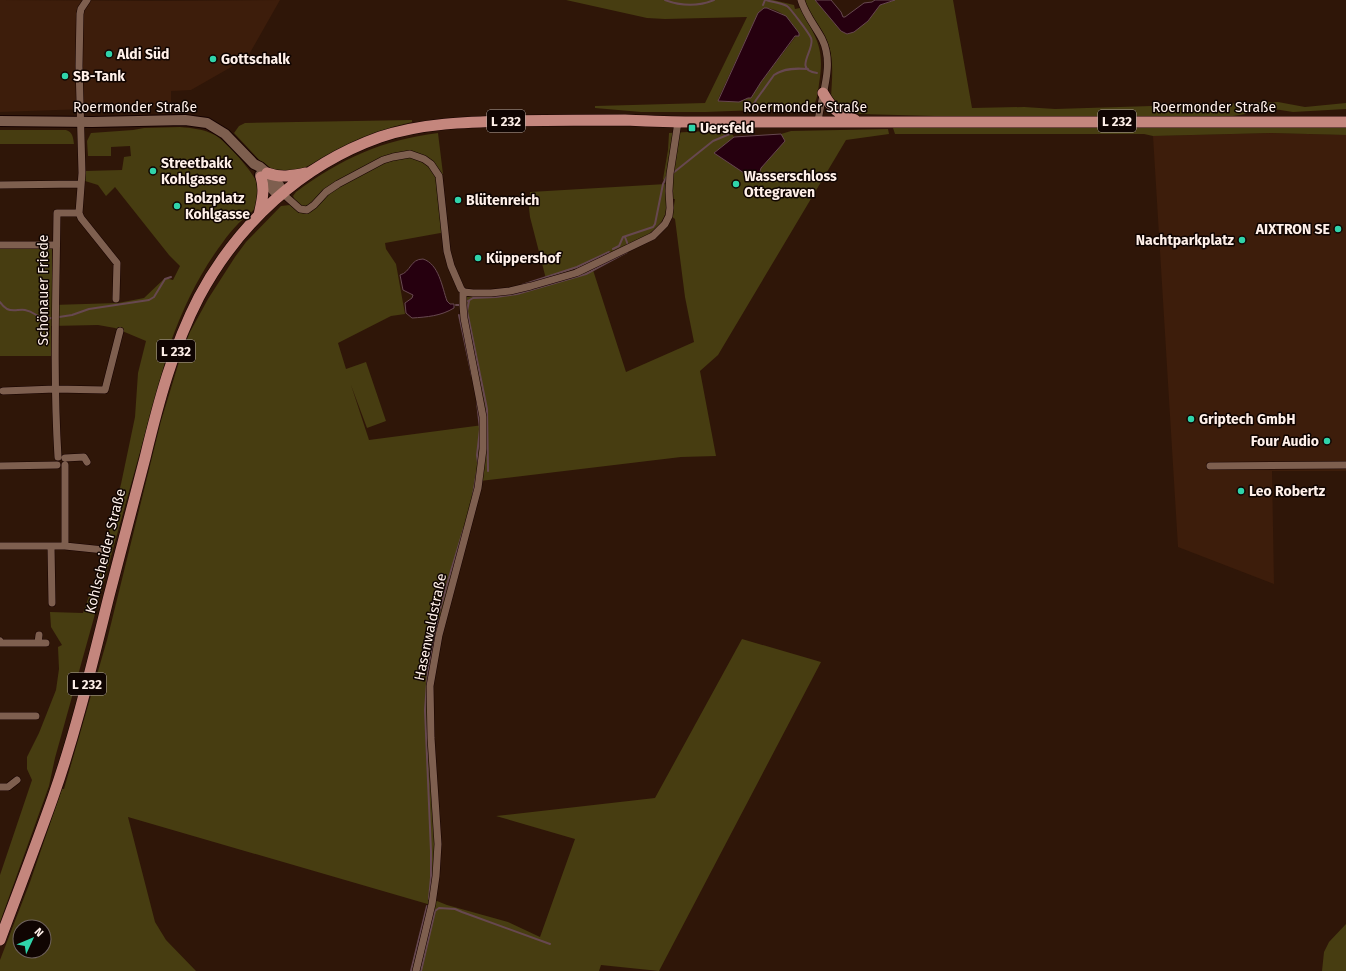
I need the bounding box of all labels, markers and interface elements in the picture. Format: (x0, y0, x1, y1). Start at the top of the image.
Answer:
place label: Aldi Süd (116, 46, 169, 63)
marker: Aldi Süd (104, 49, 114, 59)
place label: Gottschalk (221, 51, 290, 68)
marker: Gottschalk (208, 54, 218, 64)
place label: SB-Tank (73, 68, 125, 85)
marker: SB-Tank (60, 71, 70, 81)
street label: Roermonder Straße (73, 99, 197, 116)
street label: Roermonder Straße (743, 99, 867, 116)
street label: Roermonder Straße (1152, 99, 1276, 116)
road number: L 232 (487, 110, 525, 132)
road number: L 232 (1098, 110, 1136, 132)
place label: Uersfeld (700, 120, 754, 137)
marker: Uersfeld (687, 123, 697, 133)
place label: Streetbakk Kohlgasse (161, 155, 232, 188)
marker: Streetbakk Kohlgasse (148, 166, 158, 176)
place label: Wasserschloss Ottegraven (744, 168, 837, 201)
marker: Wasserschloss Ottegraven (731, 179, 741, 189)
place label: Bolzplatz Kohlgasse (185, 190, 250, 223)
place label: Blütenreich (466, 192, 539, 209)
marker: Blütenreich (453, 195, 463, 205)
marker: Bolzplatz Kohlgasse (172, 201, 182, 211)
place label: AIXTRON SE (1255, 221, 1330, 238)
marker: AIXTRON SE (1333, 224, 1343, 234)
place label: Nachtparkplatz (1136, 232, 1235, 249)
street label: Schönauer Friede (35, 235, 52, 345)
marker: Nachtparkplatz (1237, 235, 1247, 245)
place label: Küppershof (486, 250, 563, 267)
marker: Küppershof (473, 253, 483, 263)
road number: L 232 (157, 340, 195, 362)
place label: Griptech GmbH (1199, 411, 1295, 428)
marker: Griptech GmbH (1186, 414, 1196, 424)
place label: Four Audio (1251, 433, 1319, 450)
marker: Four Audio (1322, 436, 1332, 446)
place label: Leo Robertz (1249, 483, 1326, 500)
marker: Leo Robertz (1236, 486, 1246, 496)
street label: Kohlscheider Straße (82, 487, 129, 615)
street label: Hasenwaldstraße (411, 572, 450, 682)
road number: L 232 (68, 673, 106, 695)
north arrow (12, 919, 52, 959)
text: N (32, 925, 46, 940)

